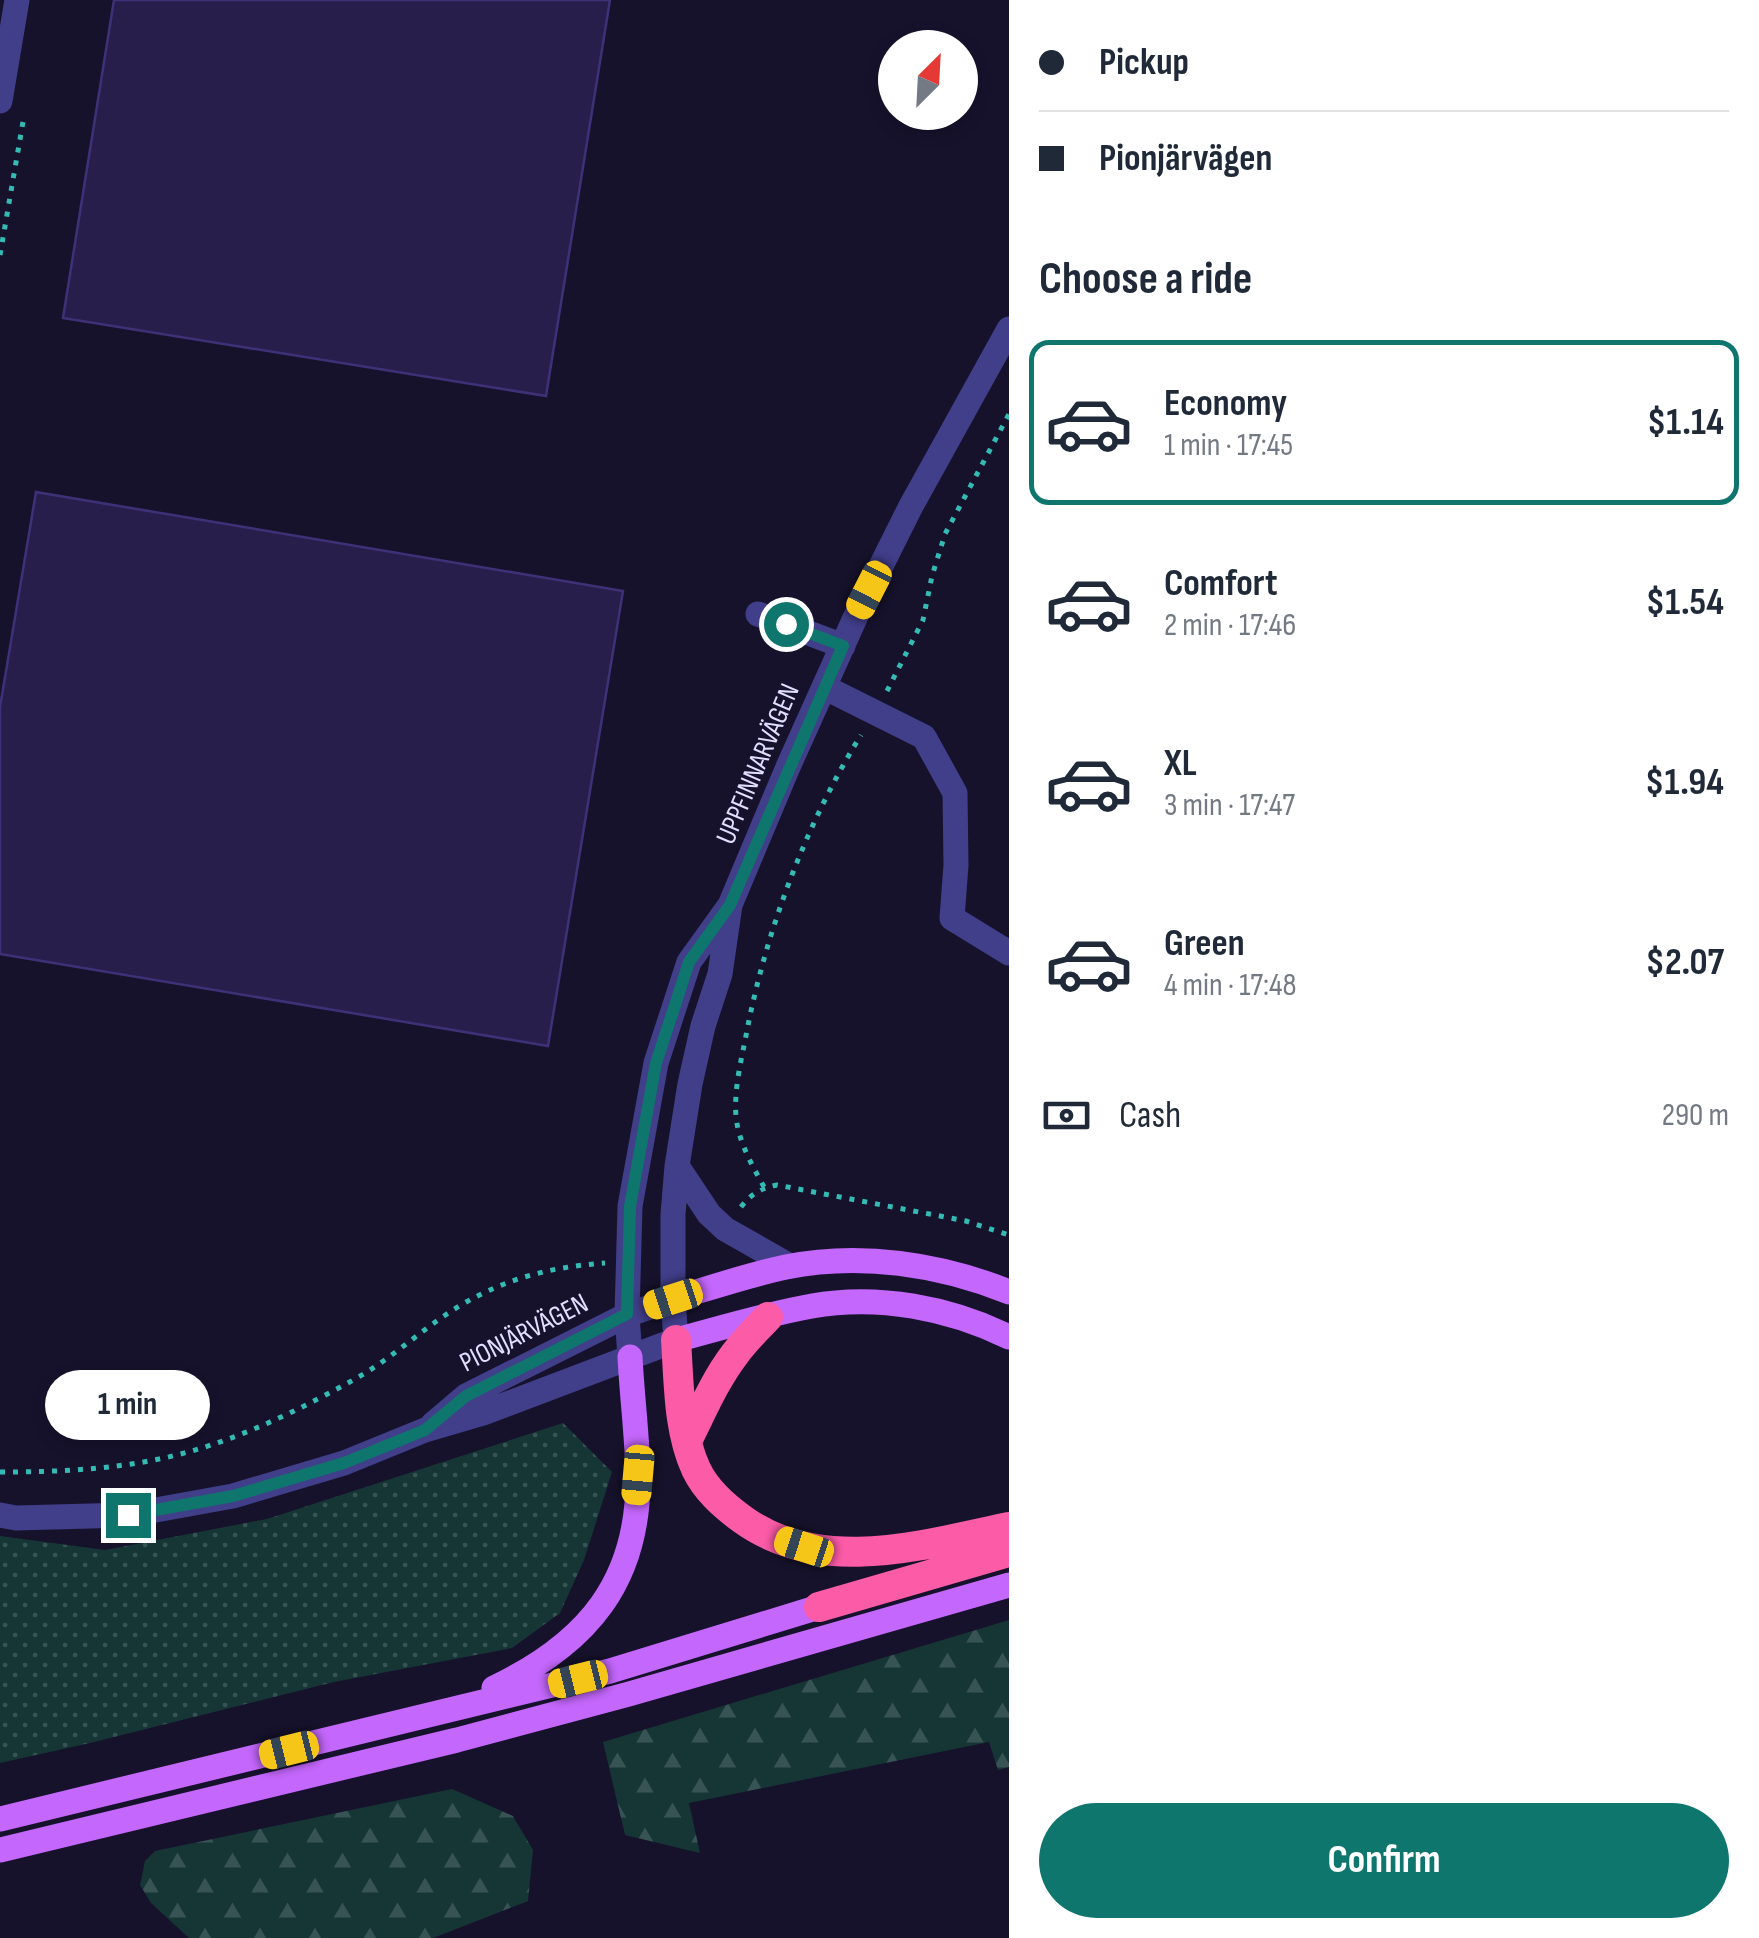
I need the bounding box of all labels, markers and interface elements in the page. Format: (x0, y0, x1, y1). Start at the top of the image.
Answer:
north arrow (878, 30, 978, 130)
map controls (878, 30, 978, 130)
text: Pickup (1099, 40, 1189, 85)
text: Pionjärvägen (1099, 136, 1272, 181)
text: Choose a ride (1039, 252, 1252, 307)
icon: car (1044, 378, 1134, 468)
text: Economy (1164, 381, 1287, 426)
text: $1.14 (1647, 400, 1724, 445)
text: 1 min · 17:45 (1164, 426, 1293, 465)
car (842, 556, 896, 624)
icon: car (1044, 558, 1134, 648)
text: Comfort (1164, 561, 1278, 606)
text: $1.54 (1646, 580, 1724, 625)
route start (764, 602, 809, 647)
text: 2 min · 17:46 (1164, 606, 1296, 645)
street label: UPPFINNARVÄGEN (709, 679, 807, 849)
icon: car (1044, 738, 1134, 828)
text: XL (1164, 741, 1197, 786)
text: $1.94 (1645, 760, 1724, 805)
text: 3 min · 17:47 (1164, 786, 1295, 825)
icon: car (1044, 918, 1134, 1008)
text: Green (1164, 921, 1245, 966)
text: $2.07 (1646, 940, 1724, 985)
text: 4 min · 17:48 (1164, 966, 1296, 1005)
icon: cash (1039, 1088, 1094, 1143)
text: Cash (1119, 1093, 1181, 1138)
text: 290 m (1662, 1096, 1729, 1135)
car (640, 1275, 706, 1323)
street label: PIONJÄRVÄGEN (454, 1287, 594, 1379)
callout: 1 min (46, 1370, 210, 1440)
text: 1 min (98, 1385, 157, 1424)
car (620, 1444, 656, 1506)
route end (106, 1493, 151, 1538)
car (771, 1523, 837, 1571)
car (545, 1657, 611, 1701)
car (256, 1728, 322, 1772)
button: Confirm (1039, 1803, 1729, 1918)

